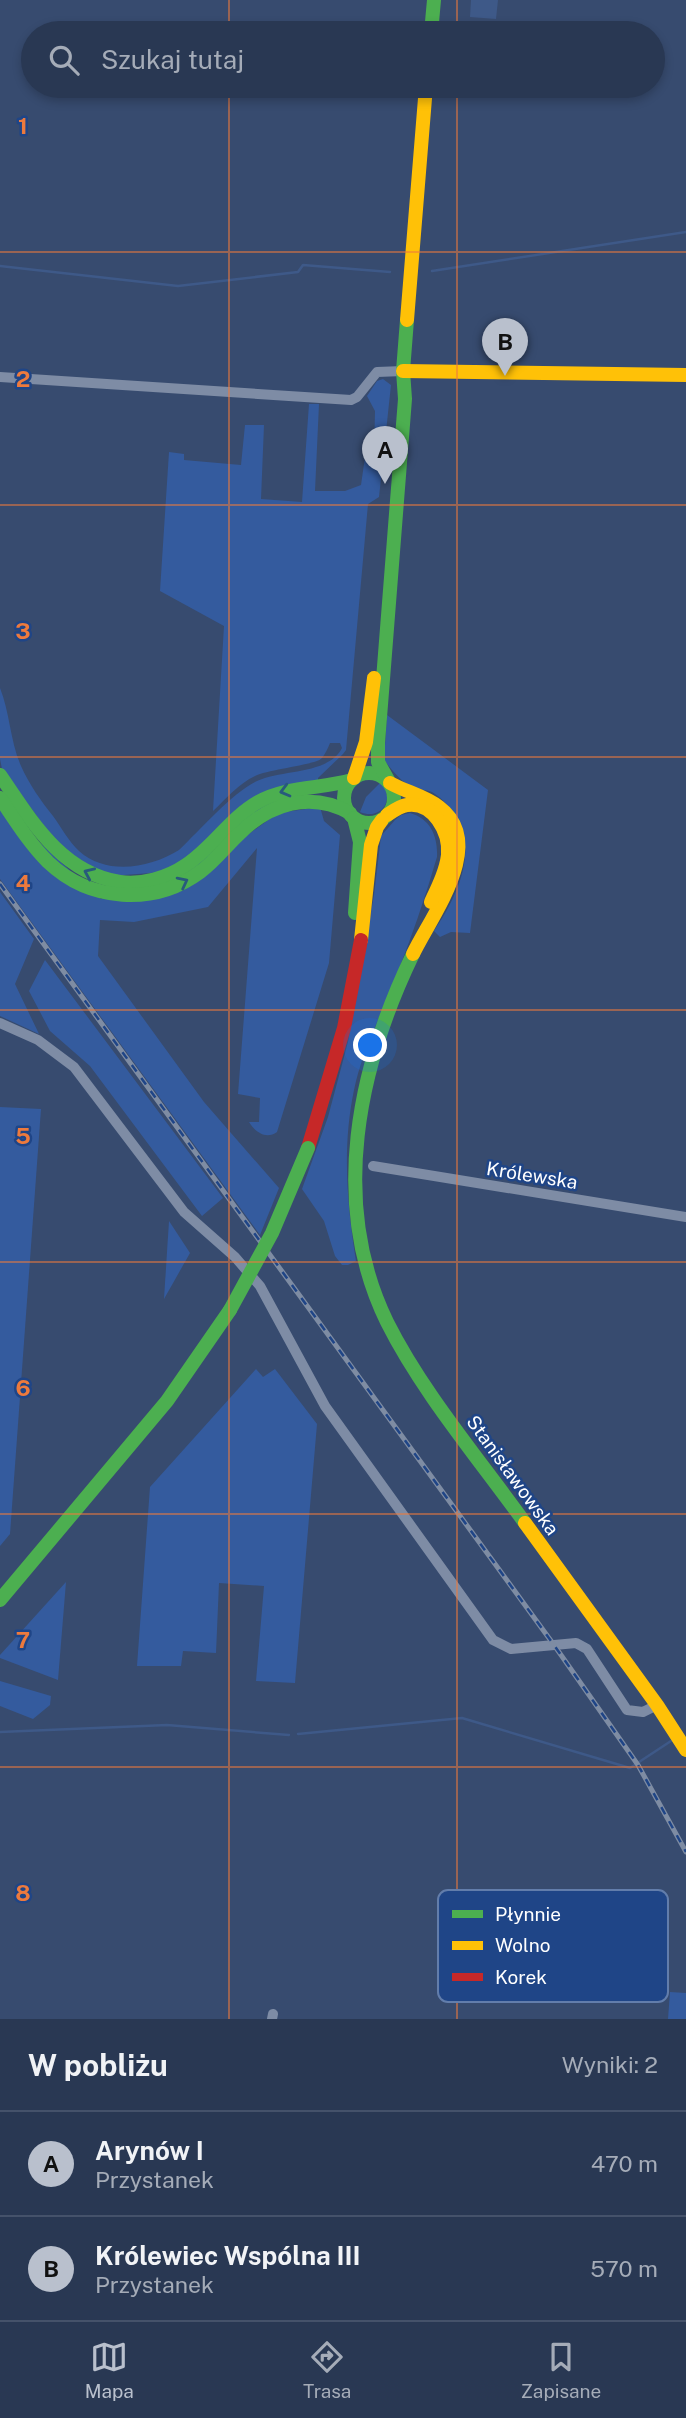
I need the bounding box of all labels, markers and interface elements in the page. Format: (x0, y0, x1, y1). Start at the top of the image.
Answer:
search box (21, 21, 665, 98)
icon: search (45, 41, 83, 79)
text: Szukaj tutaj (101, 44, 244, 75)
text: 1 (18, 112, 28, 139)
pin: B (482, 318, 528, 376)
text: 2 (16, 365, 30, 392)
pin: A (362, 426, 408, 484)
text: 3 (15, 617, 31, 644)
one-way arrow (279, 783, 291, 798)
one-way arrow (84, 867, 97, 881)
text: 4 (15, 869, 31, 896)
one-way arrow (176, 877, 188, 891)
your location (353, 1028, 387, 1062)
text: 5 (15, 1122, 31, 1149)
street label: Królewska (485, 1157, 579, 1193)
text: 6 (15, 1374, 31, 1401)
street label: Stanisławowska (462, 1411, 564, 1539)
text: 7 (16, 1626, 30, 1653)
text: 8 (15, 1879, 31, 1906)
legend (438, 1890, 668, 2002)
text: Płynnie (495, 1903, 561, 1925)
text: Wolno (495, 1934, 550, 1956)
text: Korek (495, 1966, 547, 1988)
text: W pobliżu (28, 2047, 168, 2083)
text: Wyniki: 2 (562, 2051, 658, 2078)
text: Arynów I (95, 2135, 204, 2166)
text: A (43, 2150, 59, 2177)
text: 470 m (591, 2150, 658, 2177)
text: Przystanek (95, 2166, 214, 2193)
text: Królewiec Wspólna III (95, 2240, 361, 2271)
text: B (43, 2255, 59, 2282)
text: 570 m (590, 2255, 658, 2282)
text: Przystanek (95, 2271, 214, 2298)
tab: Mapa (85, 2338, 134, 2402)
tab: Trasa (303, 2338, 351, 2402)
tab: Zapisane (521, 2338, 601, 2402)

